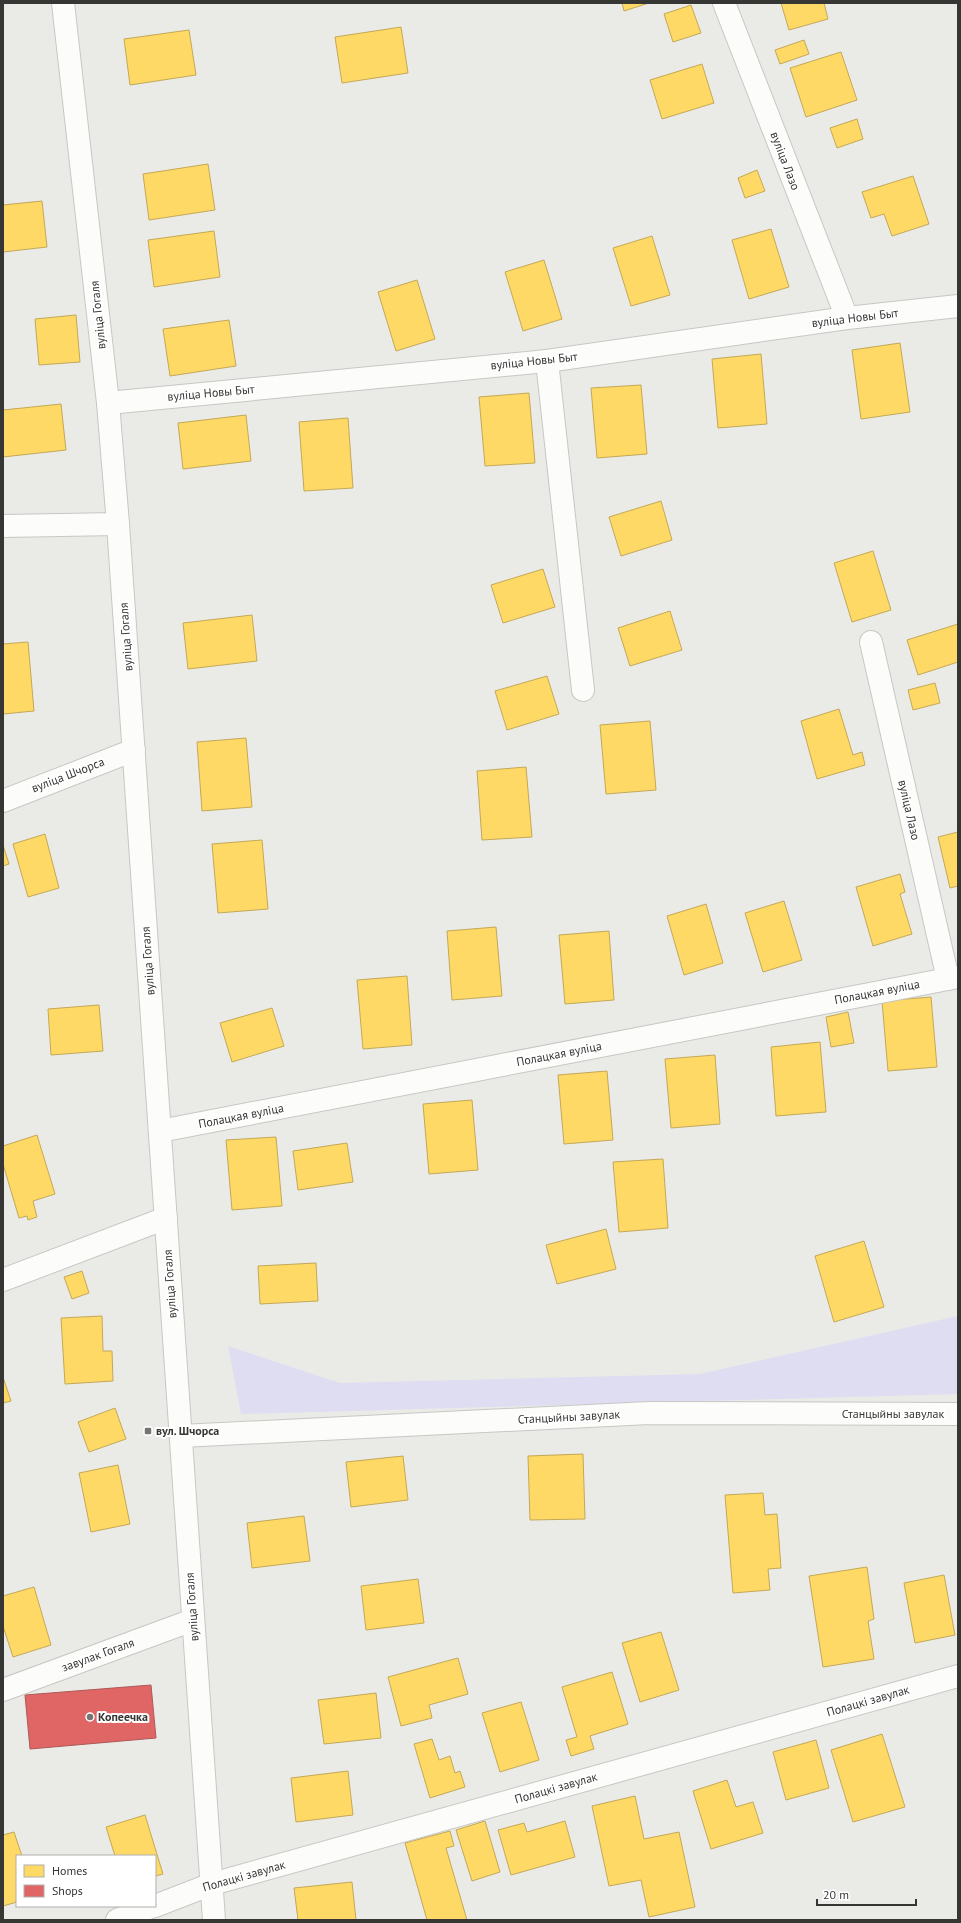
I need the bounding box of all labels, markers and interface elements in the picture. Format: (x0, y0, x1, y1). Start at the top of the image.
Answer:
street label: вуліца Лазо (767, 129, 803, 192)
street label: вуліца Гогаля (86, 280, 109, 350)
street label: вуліца Новы Быт (811, 305, 899, 330)
street label: вуліца Новы Быт (490, 348, 578, 373)
street label: вуліца Новы Быт (167, 381, 255, 404)
street label: вуліца Гогаля (116, 602, 135, 672)
street label: вуліца Шчорса (29, 754, 107, 795)
street label: вуліца Лазо (895, 778, 924, 842)
street label: вуліца Гогаля (138, 926, 157, 996)
street label: Полацкая вуліца (833, 976, 921, 1007)
street label: Полацкая вуліца (515, 1038, 603, 1069)
street label: Полацкая вуліца (197, 1100, 285, 1131)
street label: вуліца Гогаля (160, 1249, 179, 1319)
street label: Станцыйны завулак (517, 1406, 621, 1427)
street label: Станцыйны завулак (842, 1406, 944, 1421)
place label: вул. Шчорса (156, 1423, 219, 1438)
marker: вул. Шчорса (143, 1426, 153, 1436)
street label: вуліца Гогаля (182, 1572, 201, 1642)
street label: завулак Гогаля (59, 1634, 136, 1675)
street label: Полацкі завулак (825, 1681, 911, 1719)
place label: Копеечка (98, 1709, 148, 1724)
marker: Копеечка (85, 1712, 95, 1722)
street label: Полацкі завулак (513, 1768, 599, 1806)
legend (16, 1855, 156, 1907)
street label: Полацкі завулак (201, 1856, 287, 1894)
text: Homes (52, 1863, 87, 1878)
scale bar (817, 1881, 916, 1907)
text: Shops (52, 1883, 83, 1898)
text: 20 m (823, 1887, 849, 1902)

